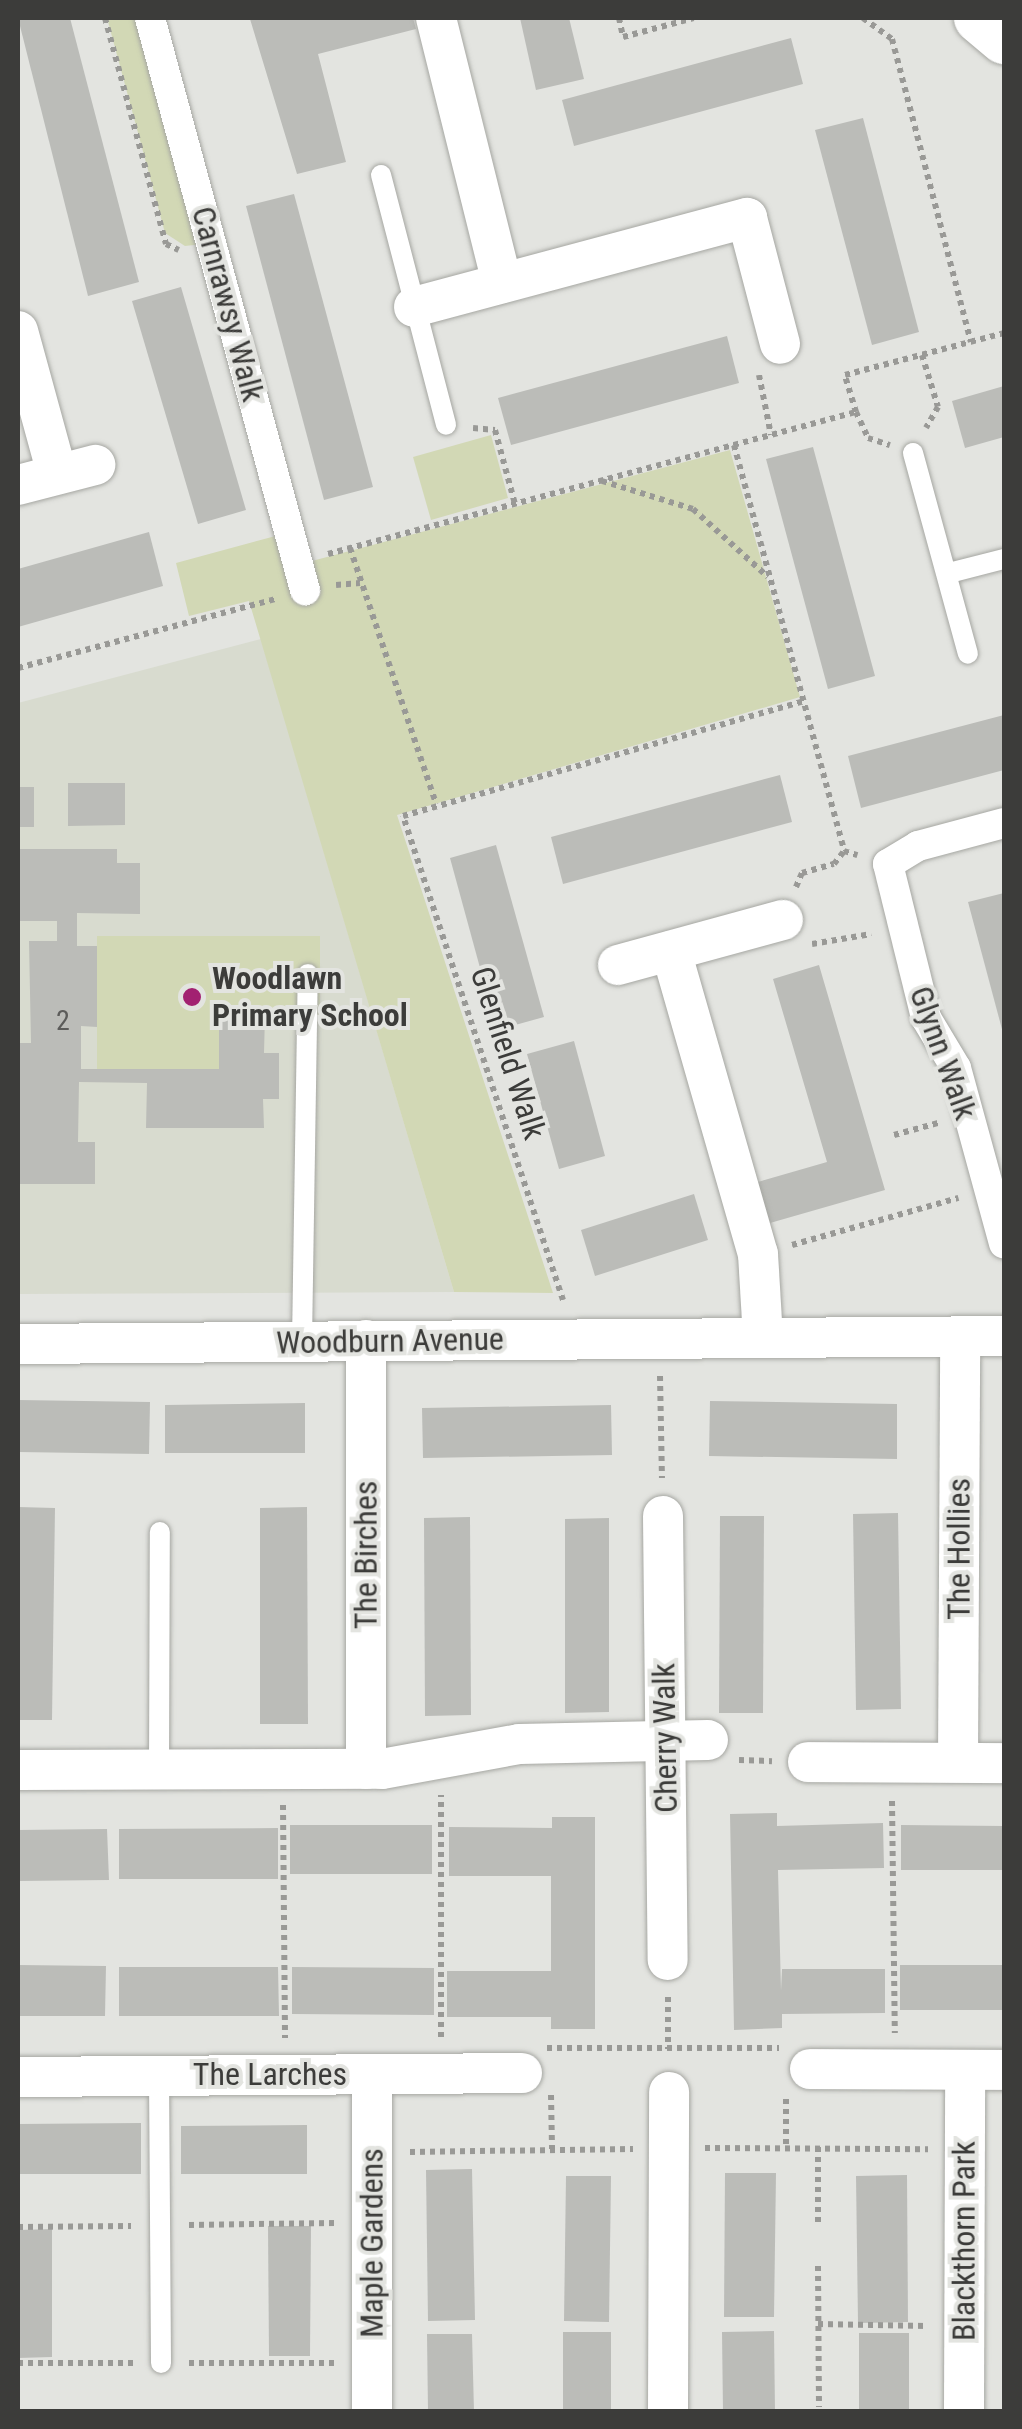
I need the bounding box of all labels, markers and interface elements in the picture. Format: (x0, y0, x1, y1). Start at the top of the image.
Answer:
street label: Carnrawsy Walk (184, 202, 272, 406)
place label: Woodlawn Primary School (212, 960, 408, 1035)
street label: Glenfield Walk (462, 962, 554, 1144)
street label: Glynn Walk (901, 981, 985, 1125)
marker: Woodlawn Primary School (181, 986, 203, 1008)
house number: 2 (56, 1004, 70, 1038)
street label: Woodburn Avenue (276, 1320, 504, 1362)
street label: The Hollies (940, 1478, 978, 1620)
street label: The Birches (347, 1481, 385, 1629)
street label: Cherry Walk (644, 1663, 686, 1813)
street label: The Larches (193, 2055, 347, 2093)
street label: Blackthorn Park (945, 2141, 983, 2341)
street label: Maple Gardens (353, 2148, 391, 2338)

